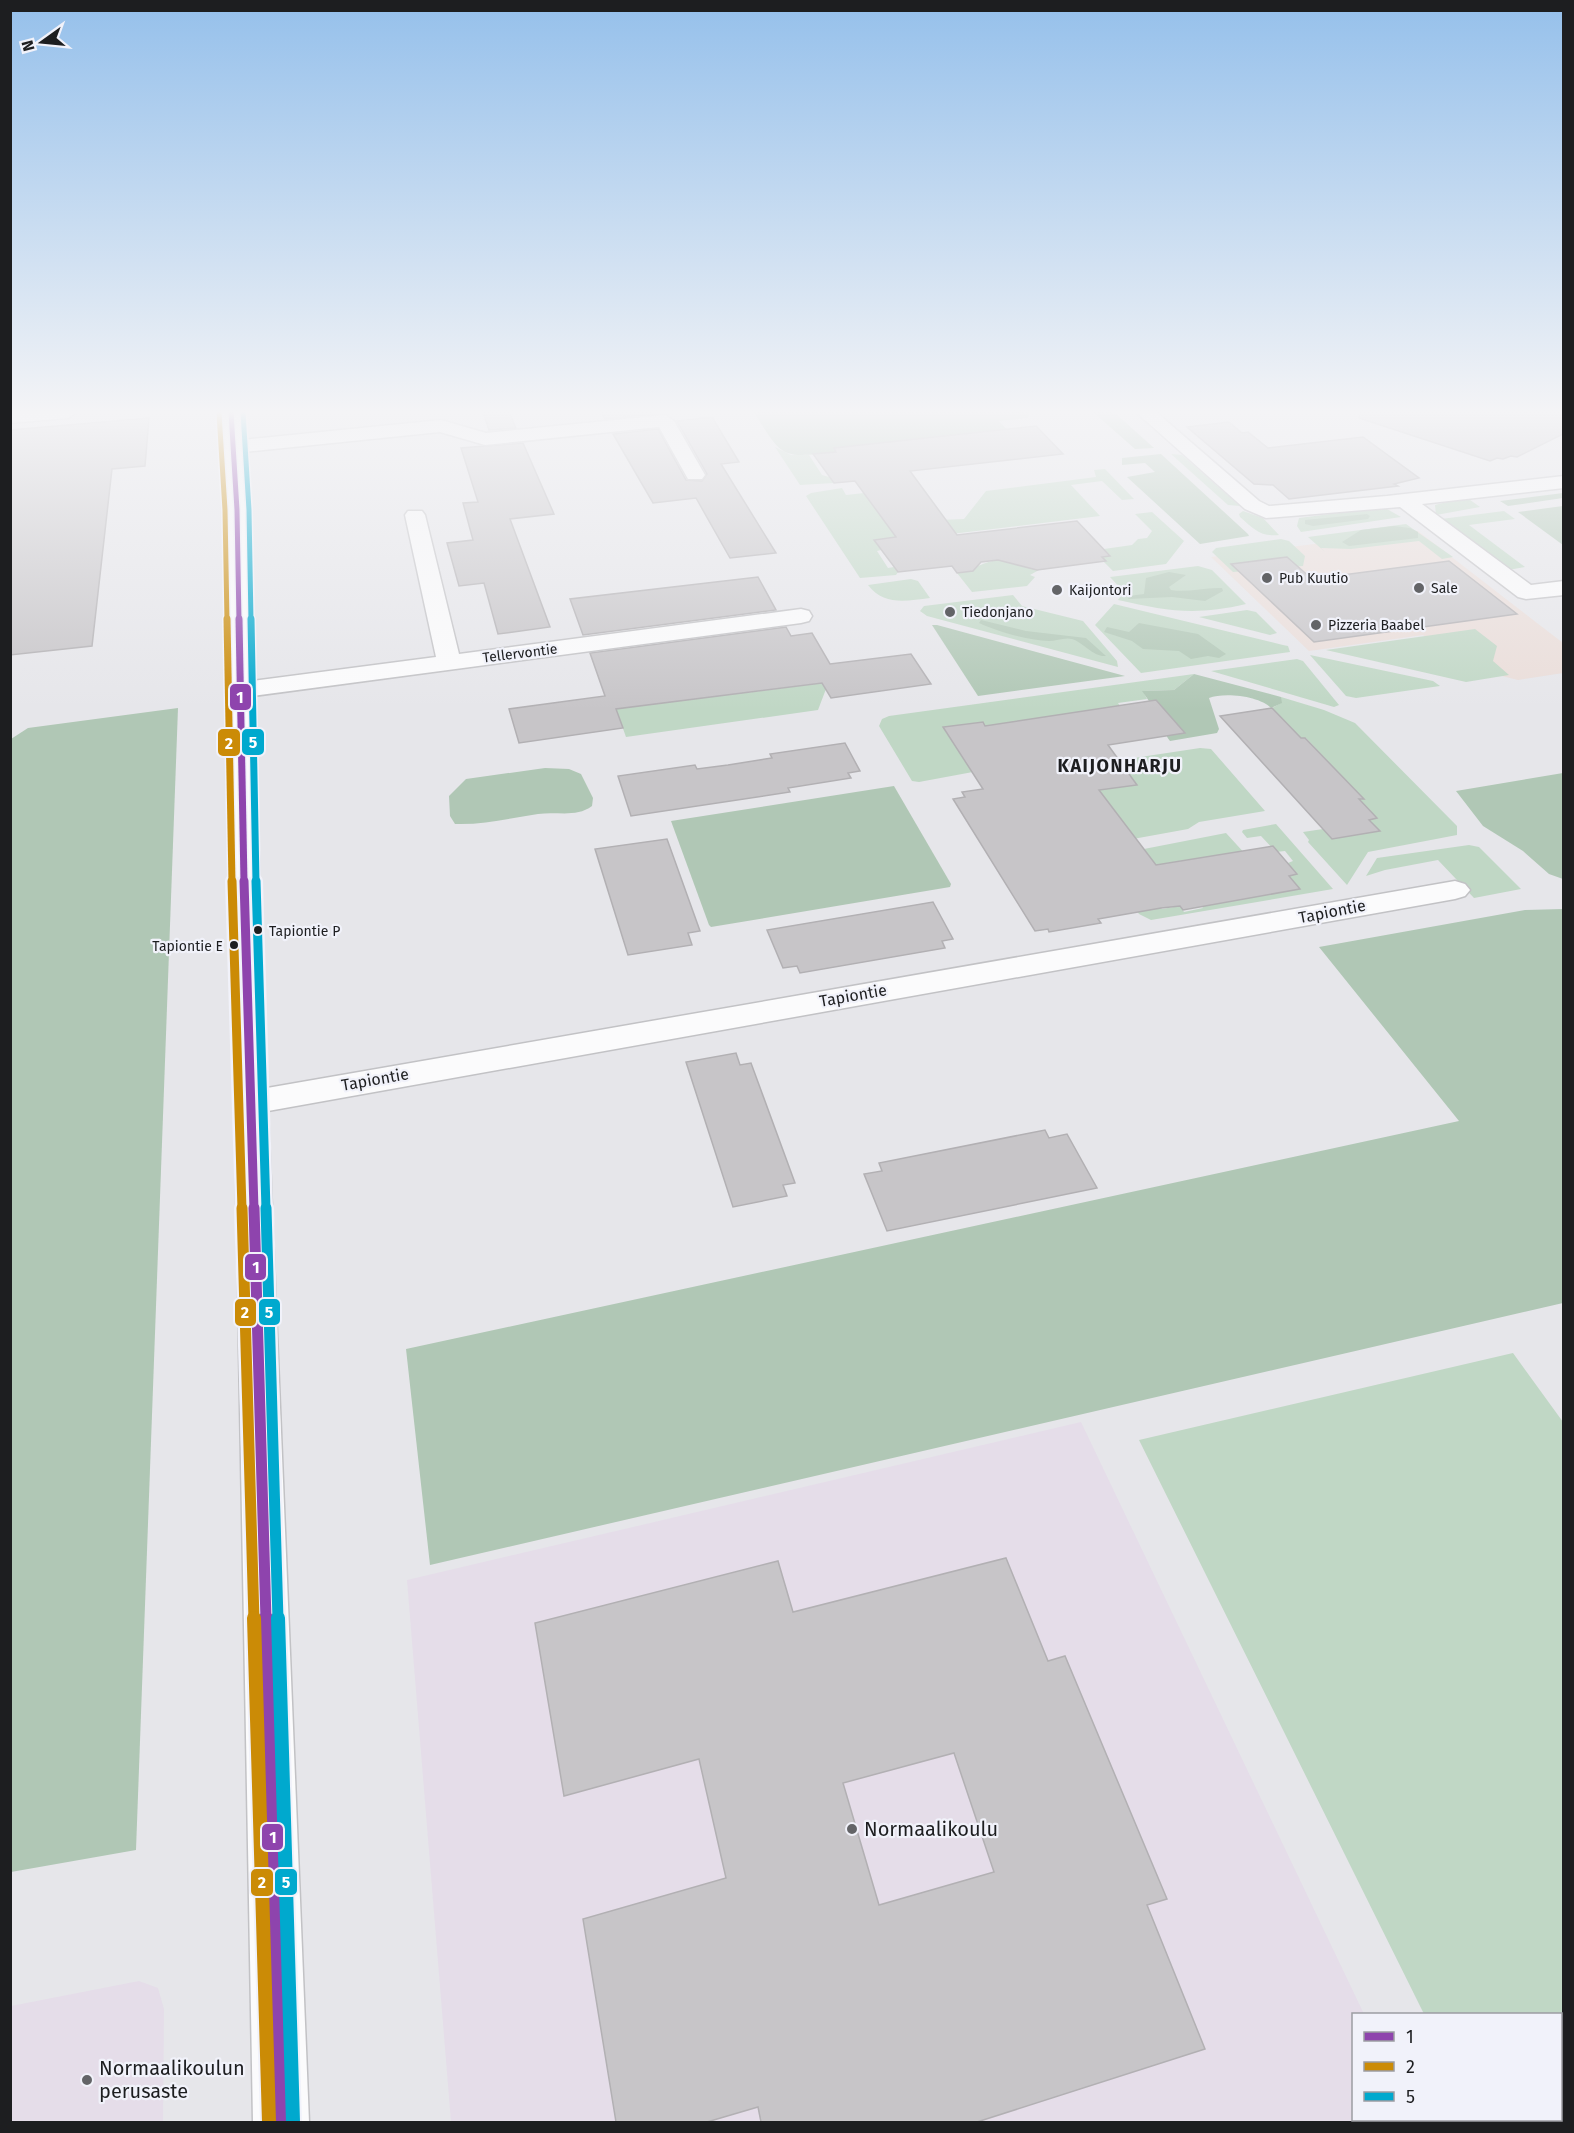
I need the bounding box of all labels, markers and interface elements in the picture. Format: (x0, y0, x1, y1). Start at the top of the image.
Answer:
north arrow (12, 12, 72, 72)
text: N (17, 38, 39, 53)
place label: Pub Kuutio (1279, 570, 1349, 587)
marker: Pub Kuutio (1260, 571, 1274, 585)
place label: Sale (1431, 580, 1458, 597)
marker: Sale (1412, 581, 1426, 595)
place label: Kaijontori (1069, 582, 1131, 599)
marker: Kaijontori (1050, 583, 1064, 597)
place label: Tiedonjano (962, 604, 1033, 621)
marker: Tiedonjano (943, 605, 957, 619)
place label: Pizzeria Baabel (1328, 617, 1424, 634)
marker: Pizzeria Baabel (1309, 618, 1323, 632)
street label: Tellervontie (482, 640, 558, 667)
line badge: 1 (229, 683, 252, 711)
text: 1 (236, 688, 244, 707)
line badge: 2 (217, 728, 241, 757)
line badge: 5 (241, 728, 265, 756)
text: 5 (249, 733, 258, 752)
text: 2 (225, 734, 233, 753)
district label: KAIJONHARJU (1058, 755, 1182, 777)
street label: Tapiontie (1297, 896, 1367, 927)
place label: Tapiontie P (269, 923, 340, 940)
marker: Tapiontie P (252, 924, 264, 936)
place label: Tapiontie E (152, 938, 223, 955)
marker: Tapiontie E (228, 939, 240, 951)
street label: Tapiontie (818, 980, 888, 1011)
street label: Tapiontie (340, 1064, 410, 1095)
line badge: 1 (244, 1253, 267, 1281)
text: 1 (252, 1258, 260, 1277)
line badge: 2 (234, 1298, 257, 1327)
line badge: 5 (258, 1298, 281, 1326)
text: 2 (241, 1303, 249, 1322)
text: 5 (265, 1303, 274, 1322)
place label: Normaalikoulu (864, 1817, 998, 1841)
marker: Normaalikoulu (845, 1822, 859, 1836)
line badge: 1 (261, 1823, 284, 1851)
text: 1 (269, 1828, 277, 1847)
line badge: 2 (250, 1868, 274, 1897)
line badge: 5 (274, 1868, 298, 1896)
text: 2 (258, 1873, 266, 1892)
text: 5 (282, 1873, 291, 1892)
legend (1352, 2013, 1562, 2121)
text: 1 (1406, 2026, 1414, 2048)
place label: Normaalikoulun perusaste (99, 2056, 245, 2103)
text: 2 (1406, 2056, 1415, 2078)
marker: Normaalikoulun perusaste (80, 2073, 94, 2087)
text: 5 (1406, 2086, 1415, 2108)

